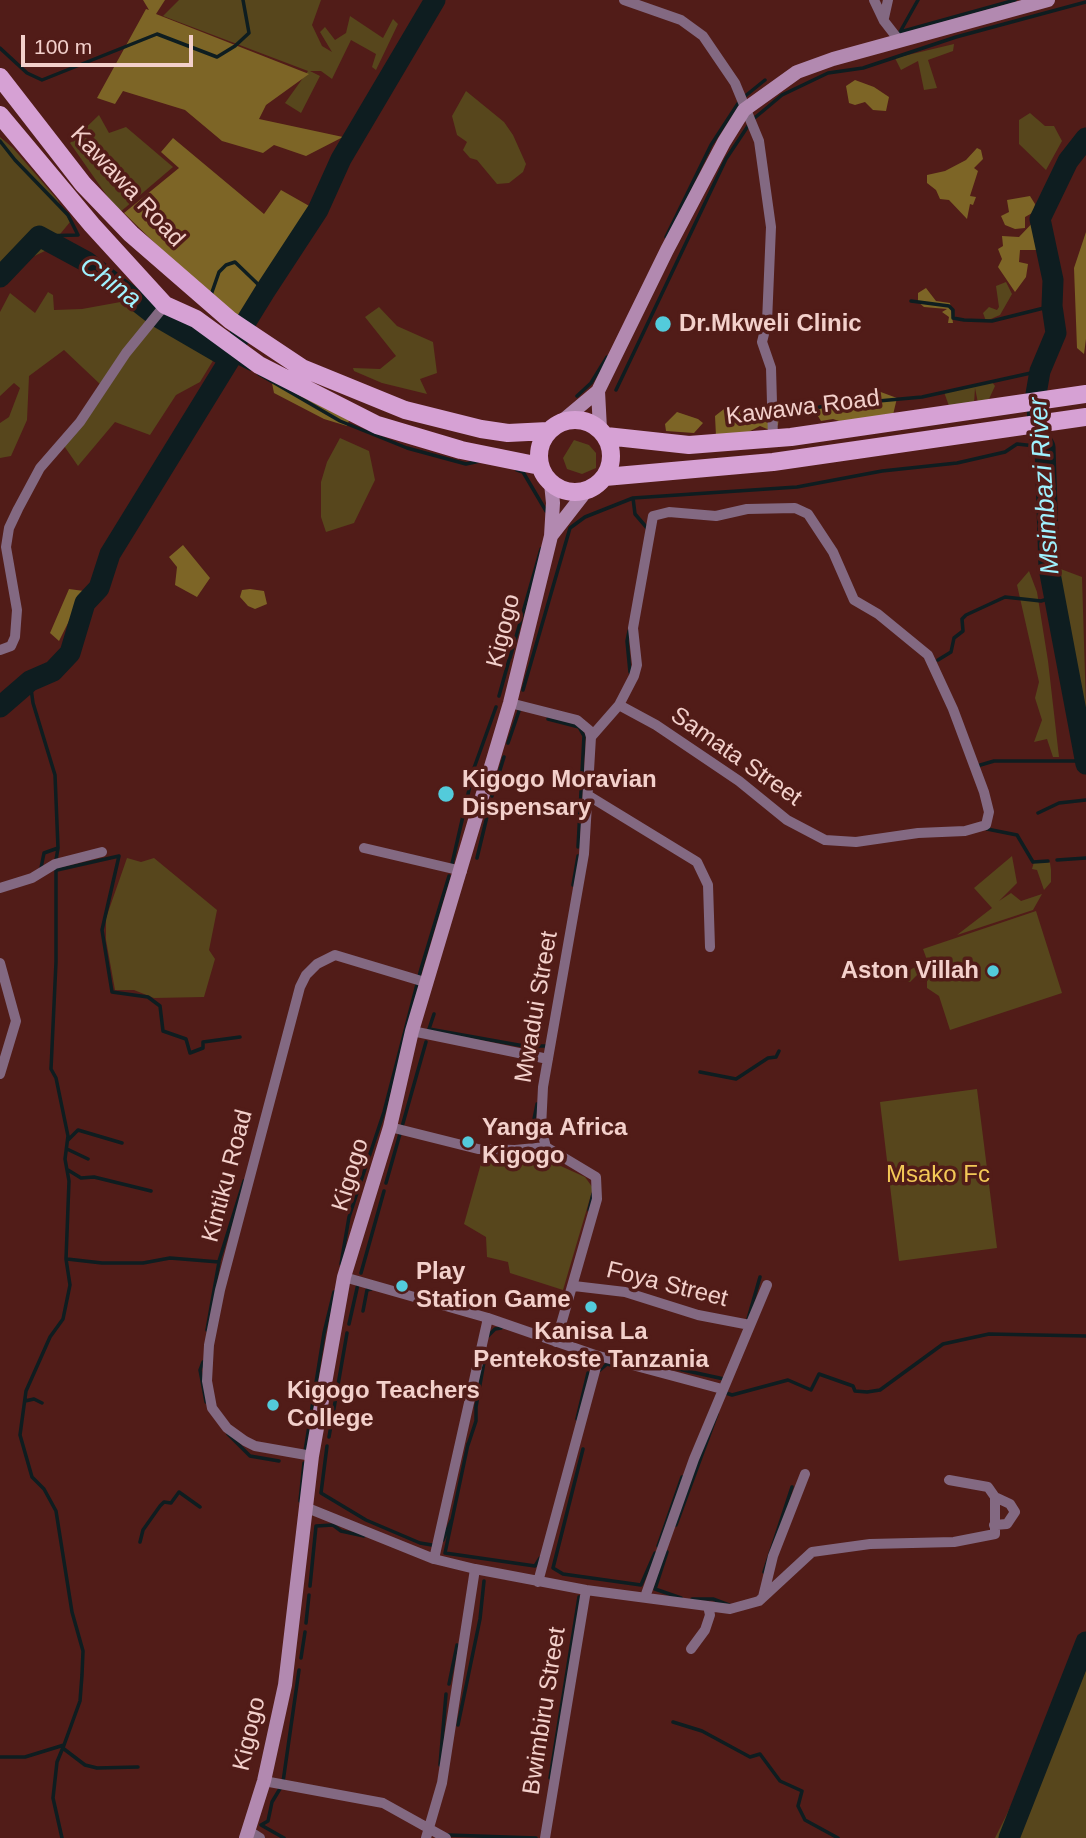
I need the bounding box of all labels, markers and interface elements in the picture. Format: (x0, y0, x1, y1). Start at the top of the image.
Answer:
scale bar (24, 21, 196, 65)
text: 100 m (34, 35, 92, 58)
street label: Kawawa Road (64, 121, 190, 253)
water label: China (73, 250, 147, 316)
place label: Dr.Mkweli Clinic (679, 310, 862, 338)
marker: Dr.Mkweli Clinic (653, 314, 673, 334)
street label: Kawawa Road (724, 384, 882, 432)
water label: Msimbazi River (1023, 396, 1067, 576)
street label: Kigogo (481, 591, 527, 671)
street label: Samata Street (665, 701, 807, 813)
place label: Kigogo Moravian Dispensary (462, 766, 657, 822)
marker: Kigogo Moravian Dispensary (436, 784, 456, 804)
street label: Mwadui Street (510, 929, 564, 1085)
place label: Aston Villah (841, 957, 979, 985)
marker: Aston Villah (985, 963, 1001, 979)
street label: Kintiku Road (196, 1107, 260, 1245)
place label: Yanga Africa Kigogo (482, 1114, 627, 1170)
marker: Yanga Africa Kigogo (460, 1134, 476, 1150)
street label: Kigogo (326, 1135, 376, 1215)
park label: Msako Fc (886, 1161, 990, 1189)
street label: Foya Street (603, 1256, 731, 1314)
place label: Play Station Game (416, 1258, 571, 1314)
marker: Play Station Game (394, 1278, 410, 1294)
marker: Kanisa La Pentekoste Tanzania (583, 1299, 599, 1315)
place label: Kanisa La Pentekoste Tanzania (473, 1318, 709, 1374)
place label: Kigogo Teachers College (287, 1377, 480, 1433)
marker: Kigogo Teachers College (265, 1397, 281, 1413)
street label: Bwimbiru Street (518, 1625, 572, 1797)
street label: Kigogo (228, 1694, 272, 1774)

